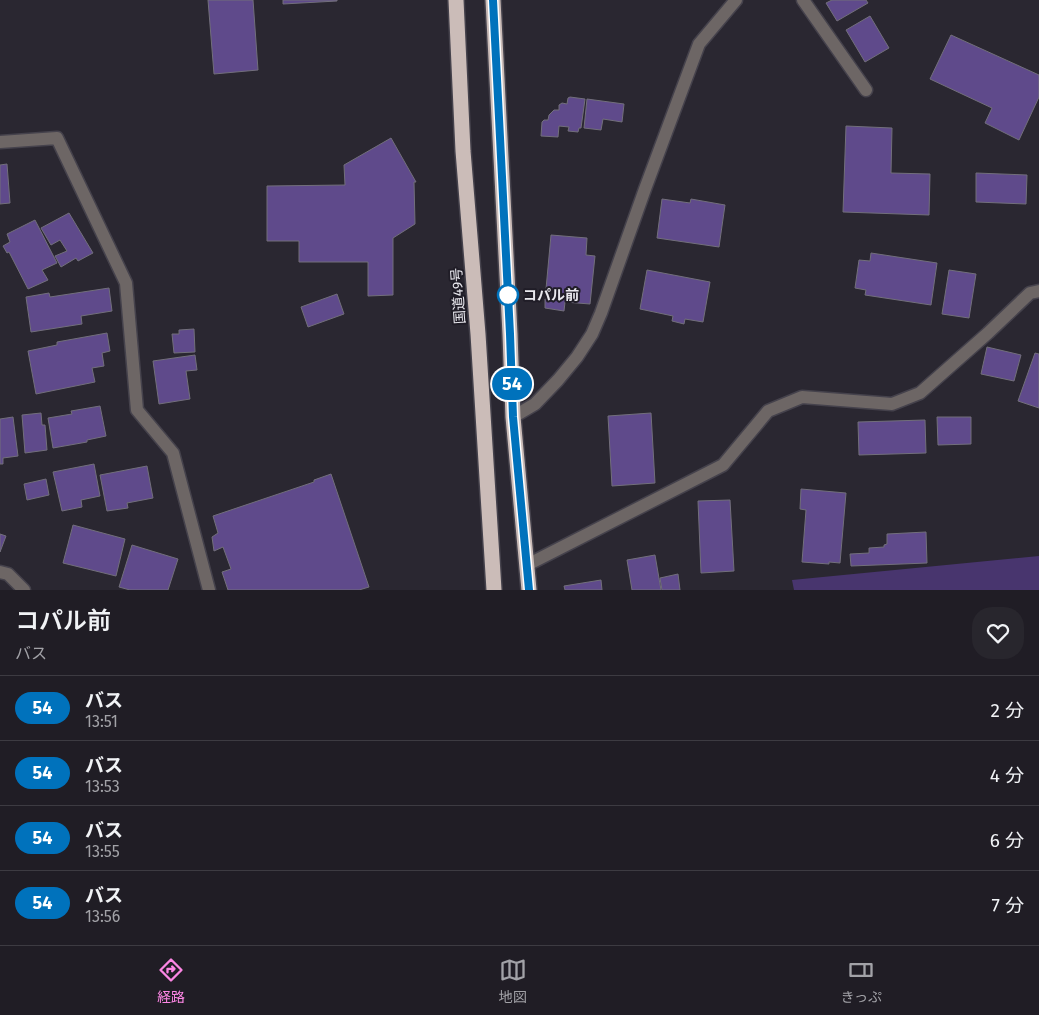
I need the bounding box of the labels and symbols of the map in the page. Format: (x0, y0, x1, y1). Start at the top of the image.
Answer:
street label: 国道49号 (448, 267, 469, 325)
marker: コパル前 (497, 284, 519, 306)
place label: コパル前 (523, 287, 579, 304)
line badge: 54 (490, 368, 534, 400)

